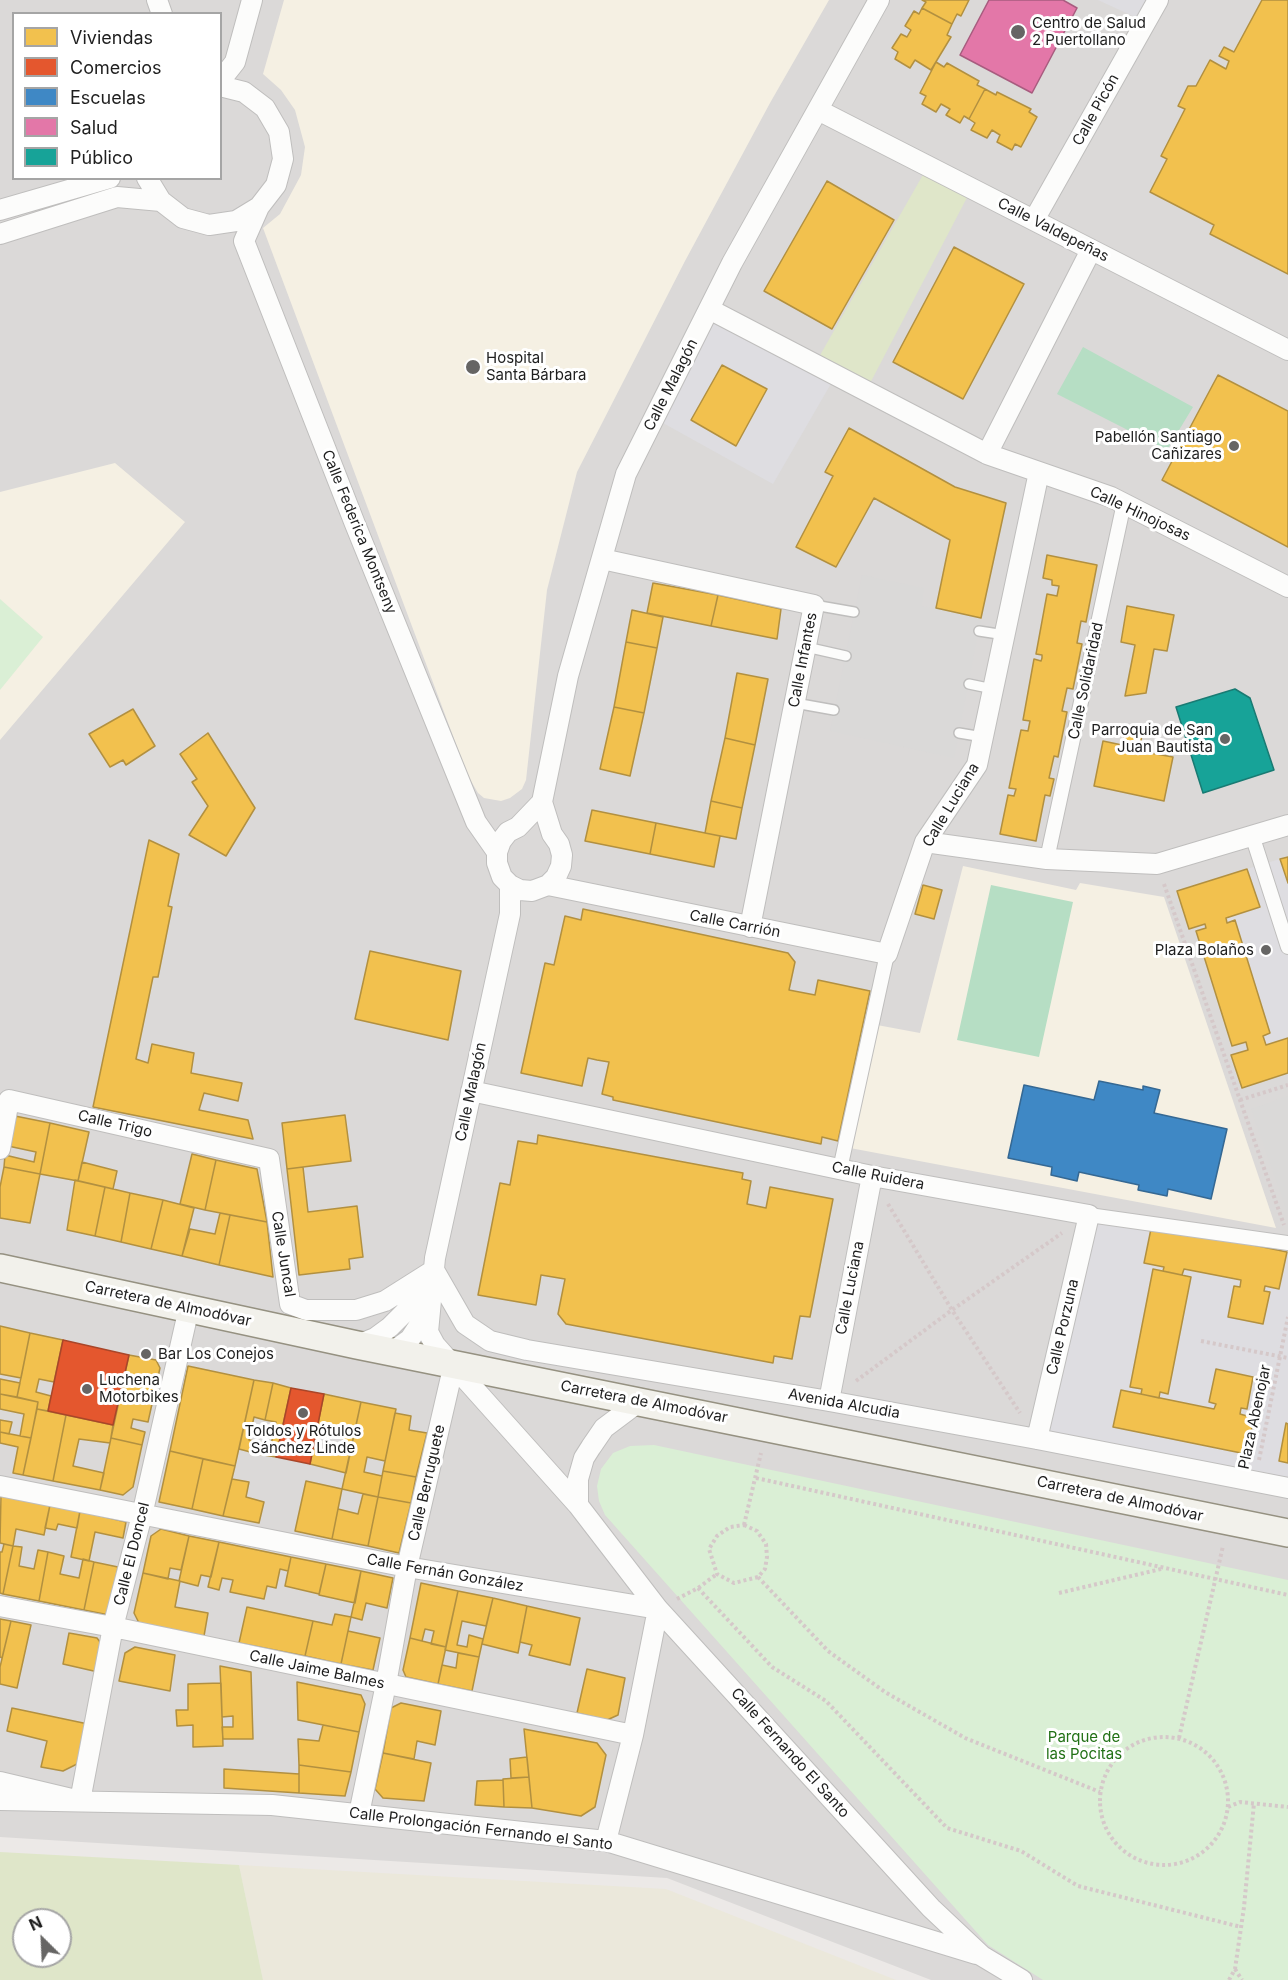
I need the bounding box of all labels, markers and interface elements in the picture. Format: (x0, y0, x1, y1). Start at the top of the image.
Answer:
legend (12, 12, 222, 180)
place label: Centro de Salud 2 Puertollano (1032, 14, 1146, 49)
marker: Centro de Salud 2 Puertollano (1009, 23, 1027, 41)
text: Viviendas (70, 27, 153, 48)
text: Comercios (70, 57, 162, 78)
street label: Calle Picón (1069, 71, 1123, 149)
text: Escuelas (70, 87, 146, 108)
text: Salud (70, 117, 118, 138)
text: Público (70, 147, 133, 168)
street label: Calle Valdepeñas (994, 194, 1112, 266)
street label: Calle Malagón (640, 336, 702, 434)
place label: Hospital Santa Bárbara (486, 349, 586, 384)
marker: Hospital Santa Bárbara (464, 358, 482, 376)
place label: Pabellón Santiago Cañizares (1095, 428, 1222, 463)
marker: Pabellón Santiago Cañizares (1227, 439, 1241, 453)
street label: Calle Federica Montseny (318, 447, 400, 617)
street label: Calle Hinojosas (1087, 483, 1193, 545)
street label: Calle Infantes (785, 611, 821, 709)
street label: Calle Solidaridad (1065, 621, 1107, 741)
place label: Parroquia de San Juan Bautista (1091, 721, 1213, 756)
marker: Parroquia de San Juan Bautista (1218, 732, 1232, 746)
street label: Calle Luciana (919, 760, 983, 850)
street label: Calle Carrión (688, 906, 782, 942)
place label: Plaza Bolaños (1155, 941, 1254, 959)
marker: Plaza Bolaños (1259, 943, 1273, 957)
street label: Calle Malagón (452, 1041, 490, 1143)
street label: Calle Trigo (76, 1107, 154, 1141)
street label: Calle Ruidera (830, 1158, 926, 1194)
street label: Calle Juncal (267, 1210, 299, 1298)
street label: Calle Luciana (832, 1240, 868, 1336)
street label: Calle Porzuna (1043, 1277, 1083, 1377)
street label: Carretera de Almodóvar (83, 1278, 253, 1330)
place label: Bar Los Conejos (158, 1345, 274, 1363)
marker: Bar Los Conejos (139, 1347, 153, 1361)
street label: Plaza Abenojar (1235, 1363, 1275, 1471)
place label: Luchena Motorbikes (99, 1371, 179, 1406)
street label: Carretera de Almodóvar (559, 1377, 729, 1427)
marker: Luchena Motorbikes (80, 1382, 94, 1396)
street label: Avenida Alcudia (787, 1385, 901, 1423)
marker: Toldos y Rótulos Sánchez Linde (296, 1406, 310, 1420)
place label: Toldos y Rótulos Sánchez Linde (245, 1422, 361, 1457)
street label: Calle Berruguete (405, 1423, 449, 1543)
street label: Carretera de Almodóvar (1035, 1473, 1205, 1525)
street label: Calle El Doncel (110, 1500, 154, 1608)
street label: Calle Fernán González (365, 1550, 525, 1596)
street label: Calle Jaime Balmes (248, 1647, 386, 1693)
street label: Calle Fernando El Santo (727, 1684, 853, 1822)
park label: Parque de las Pocitas (1046, 1728, 1122, 1763)
street label: Calle Prolongación Fernando el Santo (348, 1804, 614, 1854)
north arrow (12, 1908, 72, 1968)
text: N (26, 1912, 45, 1935)

